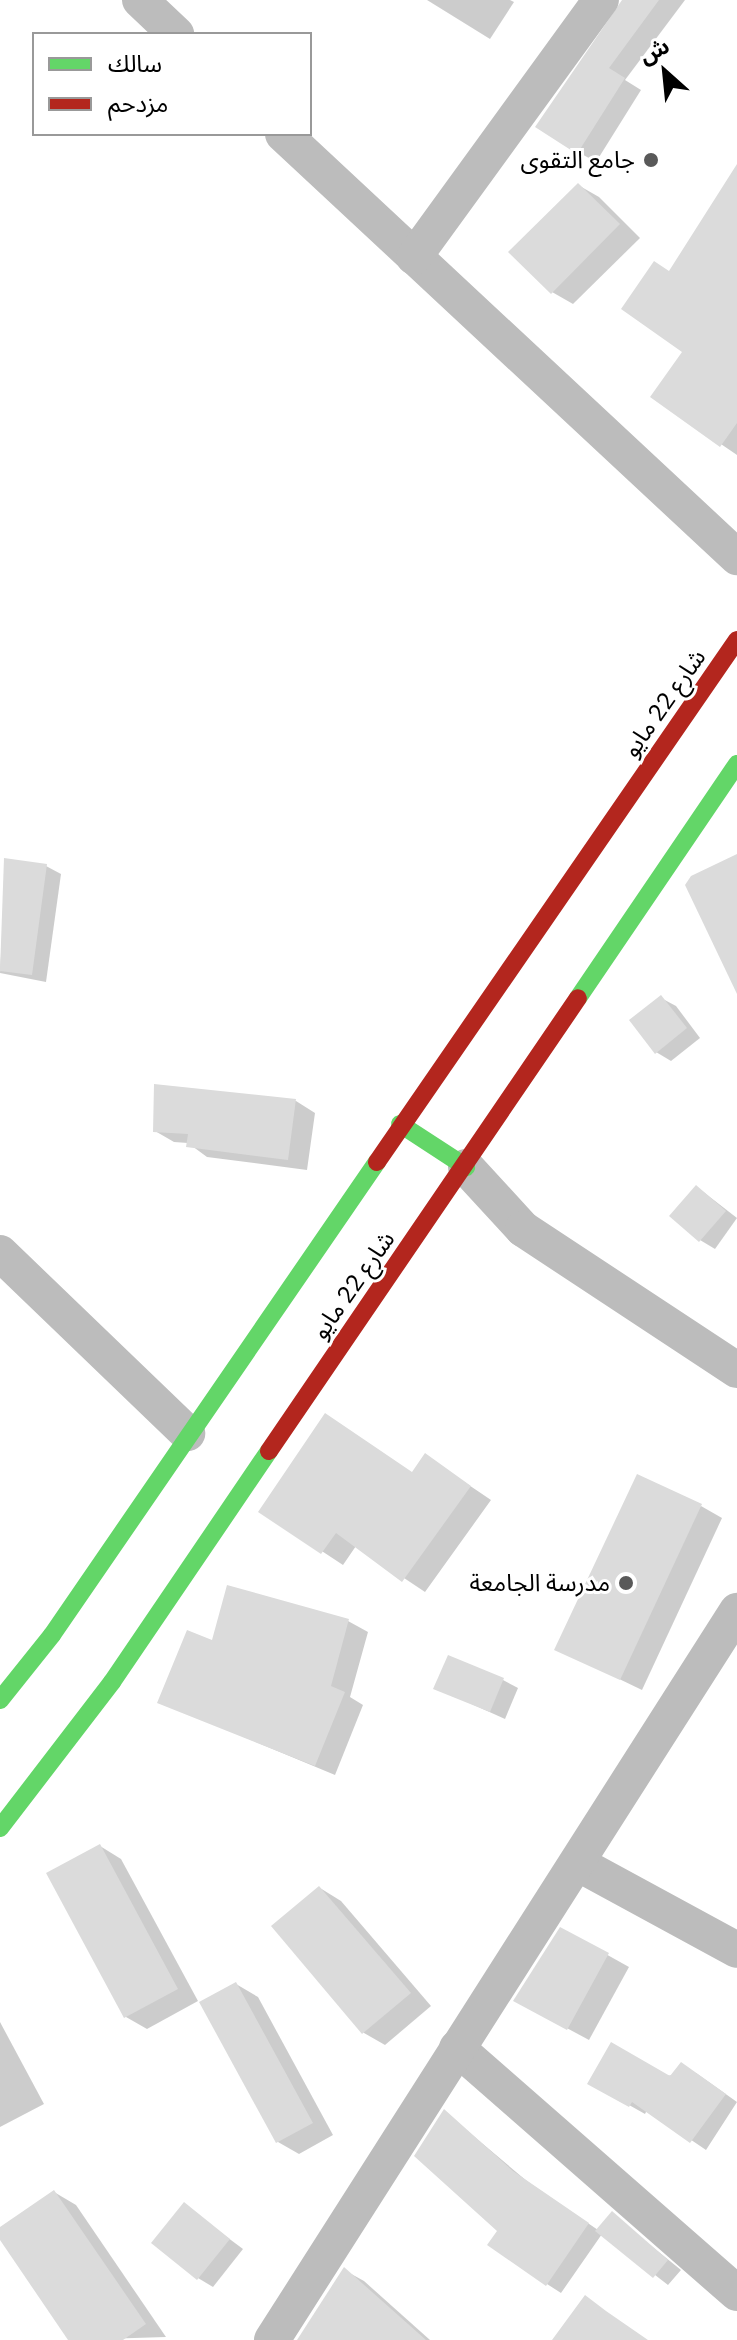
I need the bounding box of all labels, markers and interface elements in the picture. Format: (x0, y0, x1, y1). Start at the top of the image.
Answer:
text: ش (634, 30, 674, 70)
legend (32, 32, 312, 136)
north arrow (625, 32, 705, 112)
text: سالك (108, 47, 162, 79)
text: مزدحم (108, 87, 168, 119)
place label: جامع التقوى (521, 146, 635, 174)
marker: جامع التقوى (642, 151, 660, 169)
street label: شارع 22 مايو (616, 644, 712, 762)
street label: شارع 22 مايو (305, 1226, 401, 1344)
place label: مدرسة الجامعة (469, 1569, 610, 1597)
marker: مدرسة الجامعة (617, 1574, 635, 1592)

